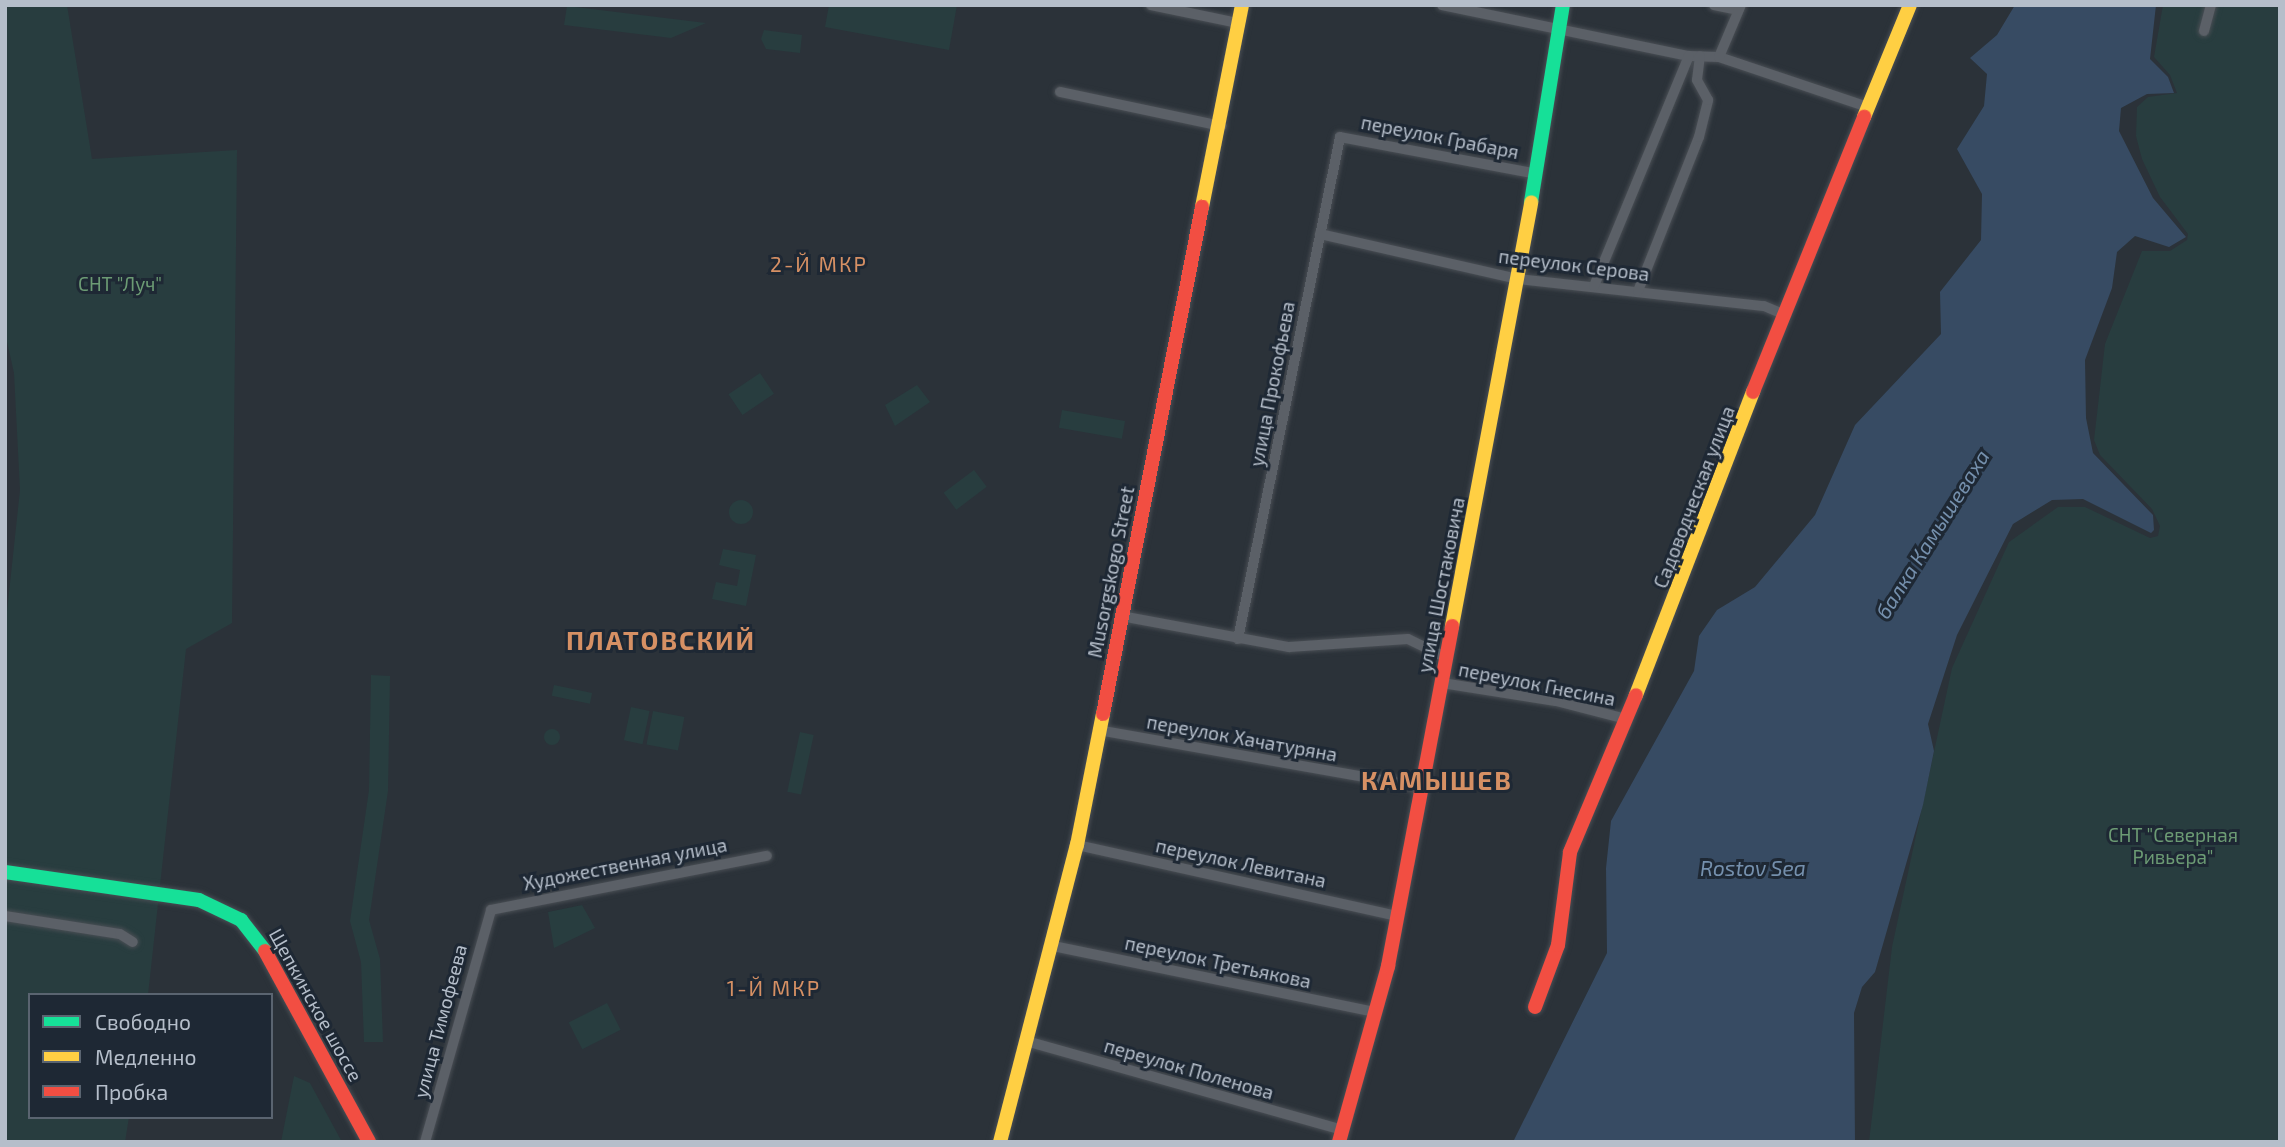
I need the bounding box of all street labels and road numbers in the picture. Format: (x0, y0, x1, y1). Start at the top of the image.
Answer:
street label: переулок Грабаря (1359, 111, 1521, 163)
street label: переулок Серова (1497, 244, 1651, 286)
street label: улица Прокофьева (1245, 300, 1299, 468)
street label: Садоводческая улица (1649, 403, 1739, 591)
street label: Musorgskogo Street (1083, 484, 1139, 660)
street label: улица Шостаковича (1413, 495, 1469, 675)
street label: переулок Гнесина (1457, 658, 1617, 710)
street label: переулок Хачатуряна (1145, 710, 1339, 766)
street label: Художественная улица (521, 833, 729, 895)
street label: переулок Левитана (1154, 834, 1328, 892)
street label: Щепкинское шоссе (265, 925, 367, 1085)
street label: переулок Третьякова (1123, 931, 1313, 993)
street label: улица Тимофеева (409, 942, 471, 1100)
street label: переулок Поленова (1102, 1034, 1276, 1104)

